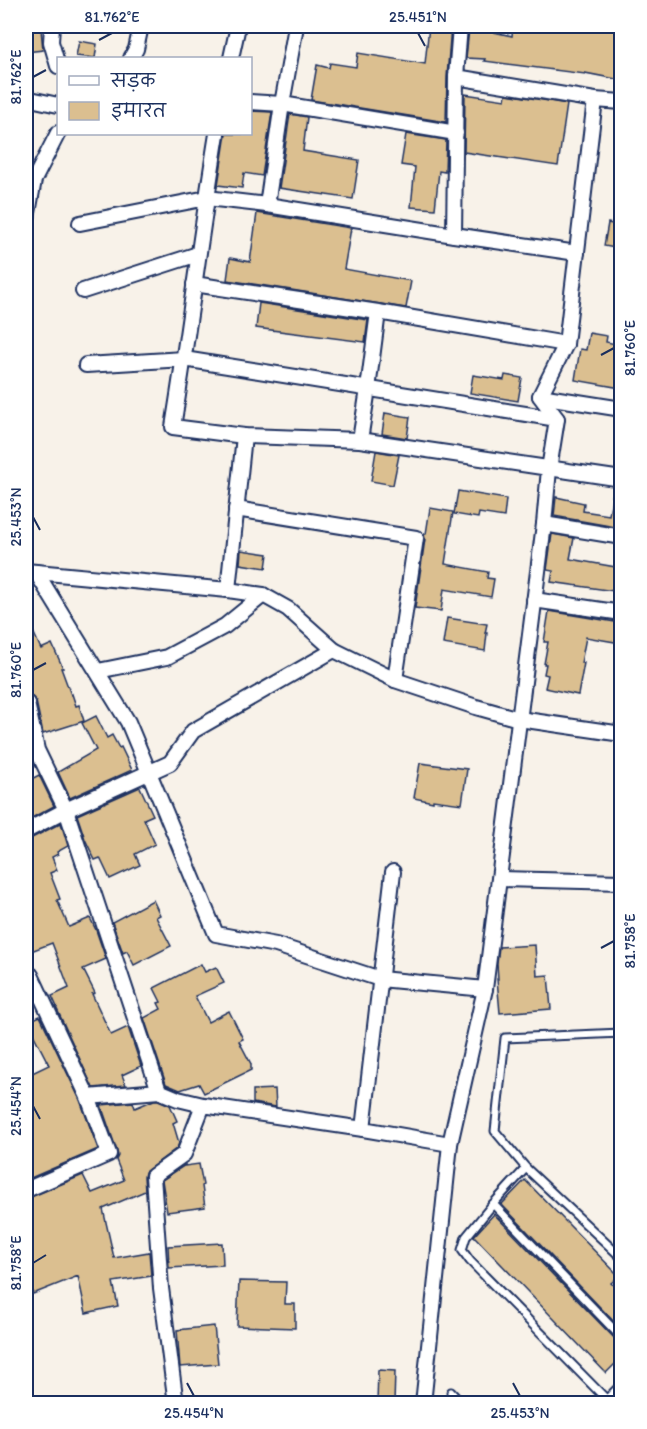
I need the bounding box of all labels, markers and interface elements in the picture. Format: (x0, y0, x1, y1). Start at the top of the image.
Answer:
text: 81.762°E (85, 8, 139, 26)
text: 25.451°N (389, 8, 447, 26)
text: 81.762°E (7, 50, 25, 104)
legend (57, 57, 252, 135)
text: सड़क (110, 70, 156, 92)
text: इमारत (111, 100, 167, 122)
text: 81.760°E (621, 320, 639, 376)
text: 25.453°N (7, 487, 25, 547)
text: 81.760°E (7, 642, 25, 698)
text: 81.758°E (621, 913, 639, 969)
text: 25.454°N (7, 1076, 25, 1136)
text: 81.758°E (7, 1235, 25, 1291)
text: 25.454°N (164, 1404, 224, 1422)
text: 25.453°N (490, 1404, 550, 1422)

